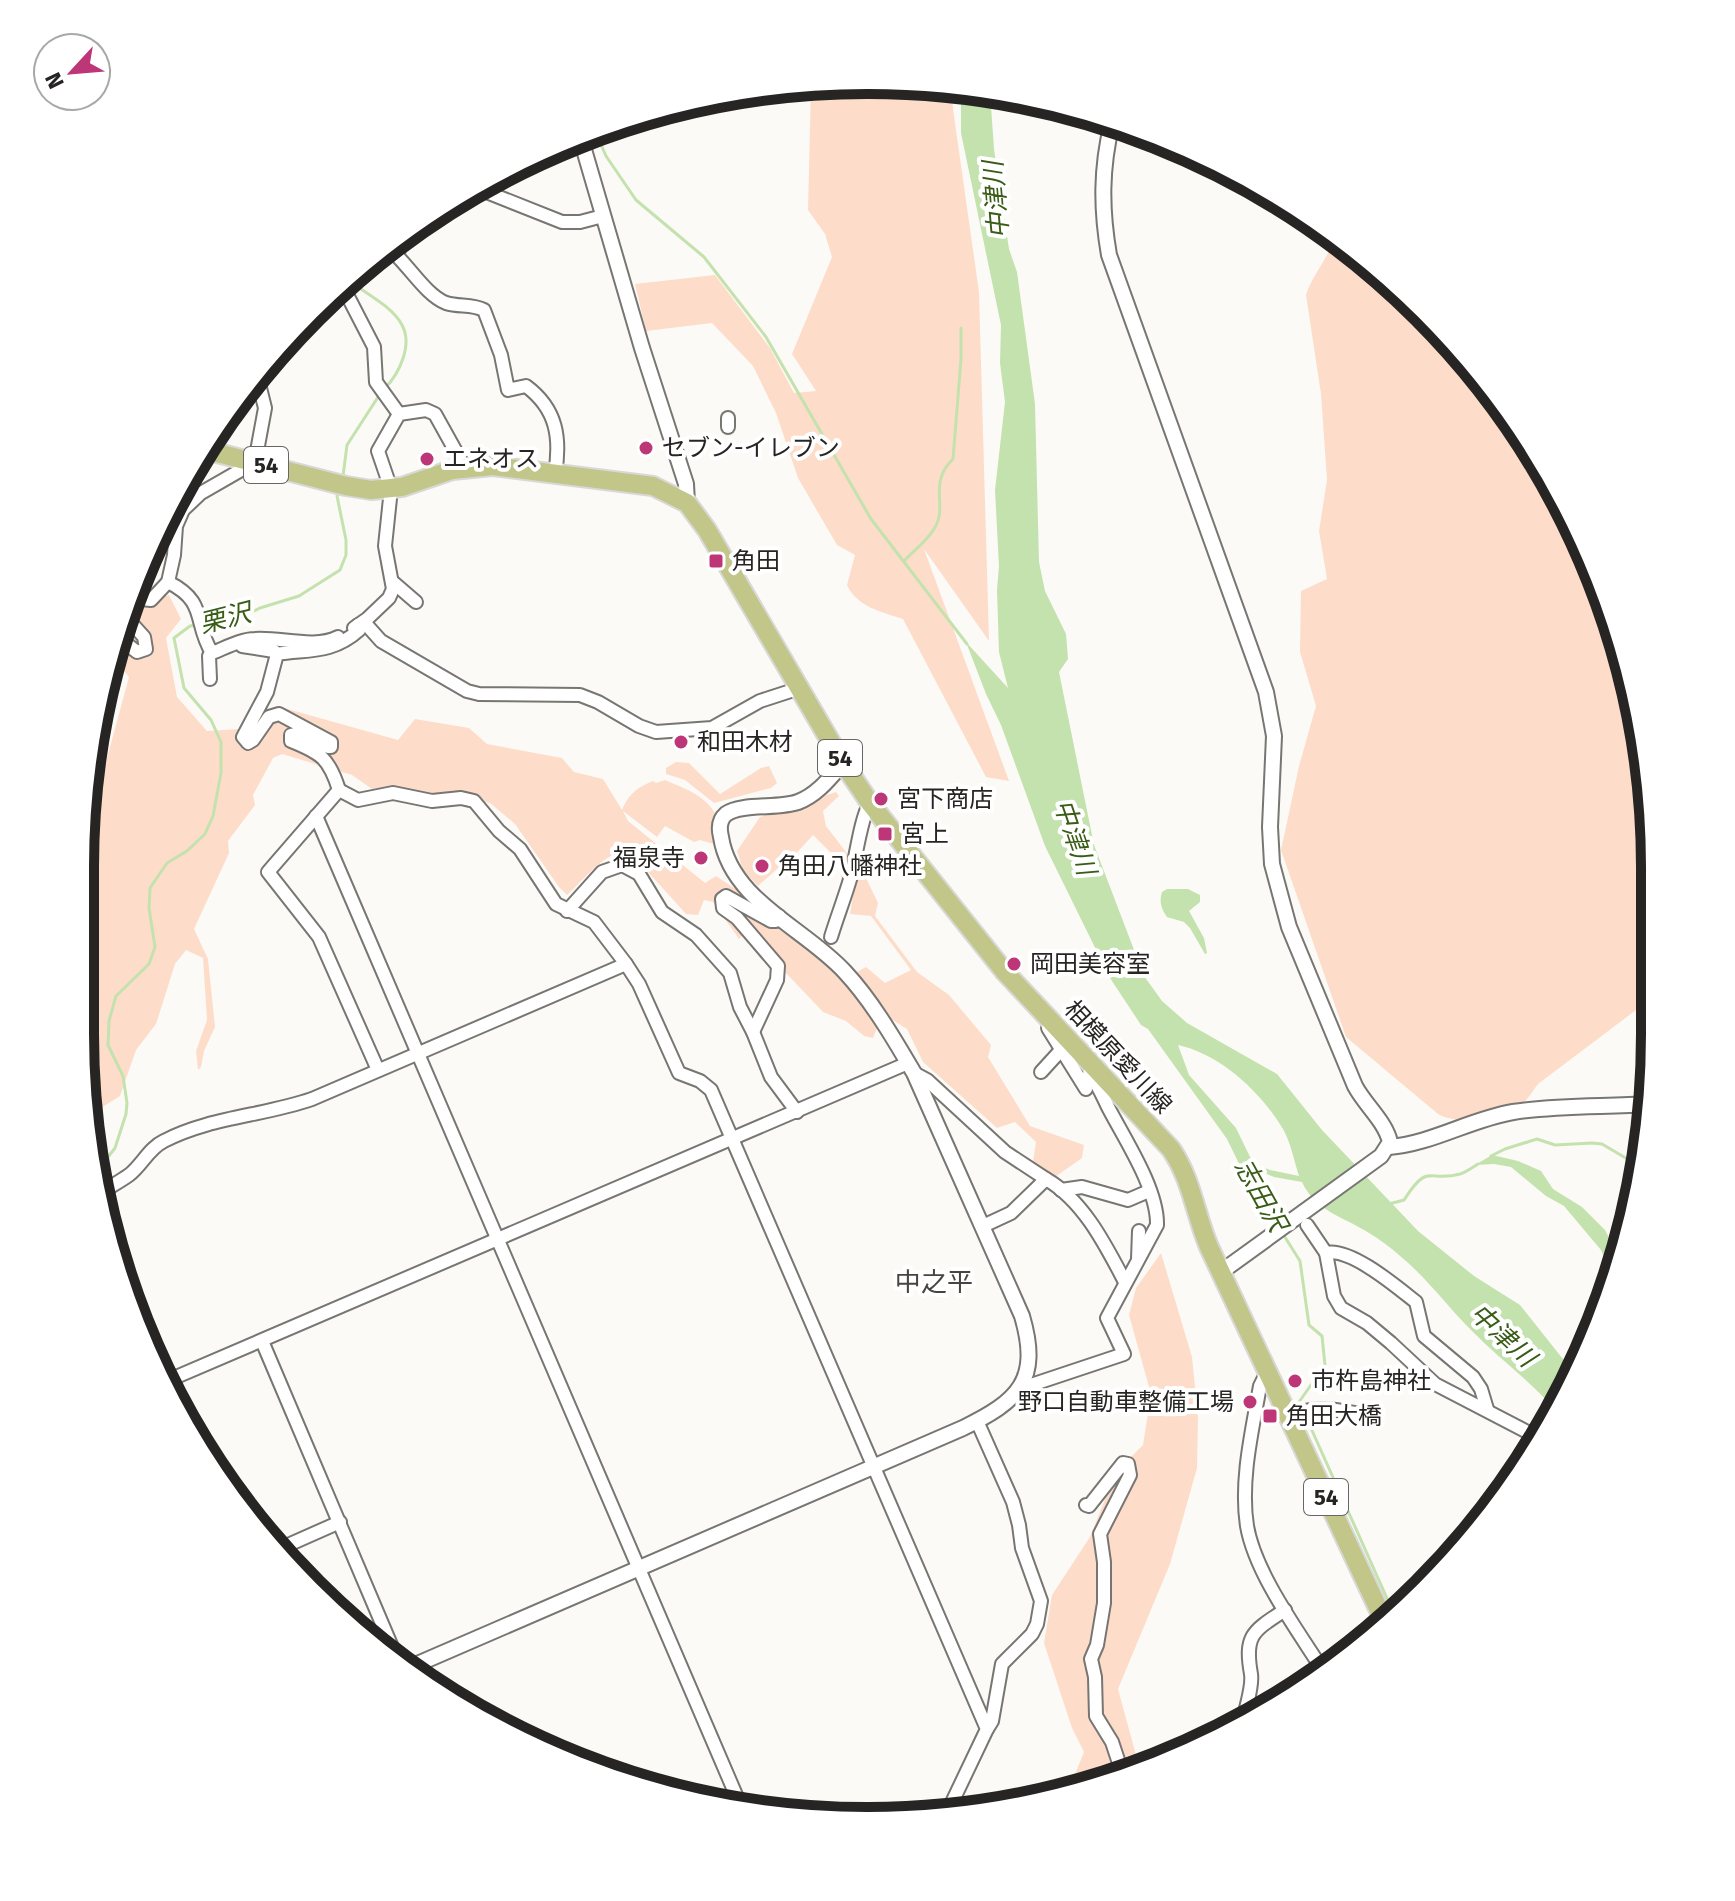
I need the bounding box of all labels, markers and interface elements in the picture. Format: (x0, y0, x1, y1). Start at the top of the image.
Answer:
north arrow (32, 32, 112, 112)
text: N (39, 68, 70, 93)
water label: 中津川 (977, 157, 1015, 240)
place label: セブン-イレブン (662, 434, 840, 462)
marker: セブン-イレブン (637, 439, 655, 457)
place label: エネオス (443, 445, 539, 473)
road number: 54 (244, 447, 288, 483)
marker: エネオス (418, 450, 436, 468)
place label: 角田 (732, 547, 780, 575)
marker: 角田 (707, 552, 725, 570)
water label: 栗沢 (196, 596, 257, 640)
place label: 和田木材 (697, 728, 793, 756)
marker: 和田木材 (672, 733, 690, 751)
road number: 54 (818, 740, 862, 776)
place label: 宮下商店 (897, 785, 993, 813)
marker: 宮下商店 (872, 790, 890, 808)
water label: 中津川 (1047, 795, 1103, 882)
place label: 宮上 (901, 820, 949, 848)
marker: 宮上 (876, 825, 894, 843)
place label: 福泉寺 (613, 844, 685, 872)
marker: 福泉寺 (692, 849, 710, 867)
place label: 角田八幡神社 (778, 852, 922, 880)
marker: 角田八幡神社 (753, 857, 771, 875)
place label: 岡田美容室 (1030, 950, 1150, 978)
marker: 岡田美容室 (1005, 955, 1023, 973)
street label: 相模原愛川線 (1059, 995, 1177, 1119)
water label: 志田沢 (1228, 1154, 1294, 1239)
district label: 中之平 (895, 1267, 973, 1298)
water label: 中津川 (1464, 1297, 1544, 1375)
place label: 市杵島神社 (1311, 1367, 1431, 1395)
marker: 市杵島神社 (1286, 1372, 1304, 1390)
place label: 野口自動車整備工場 (1018, 1388, 1234, 1416)
marker: 野口自動車整備工場 (1241, 1393, 1259, 1411)
place label: 角田大橋 (1286, 1402, 1382, 1430)
marker: 角田大橋 (1261, 1407, 1279, 1425)
road number: 54 (1304, 1479, 1348, 1515)

